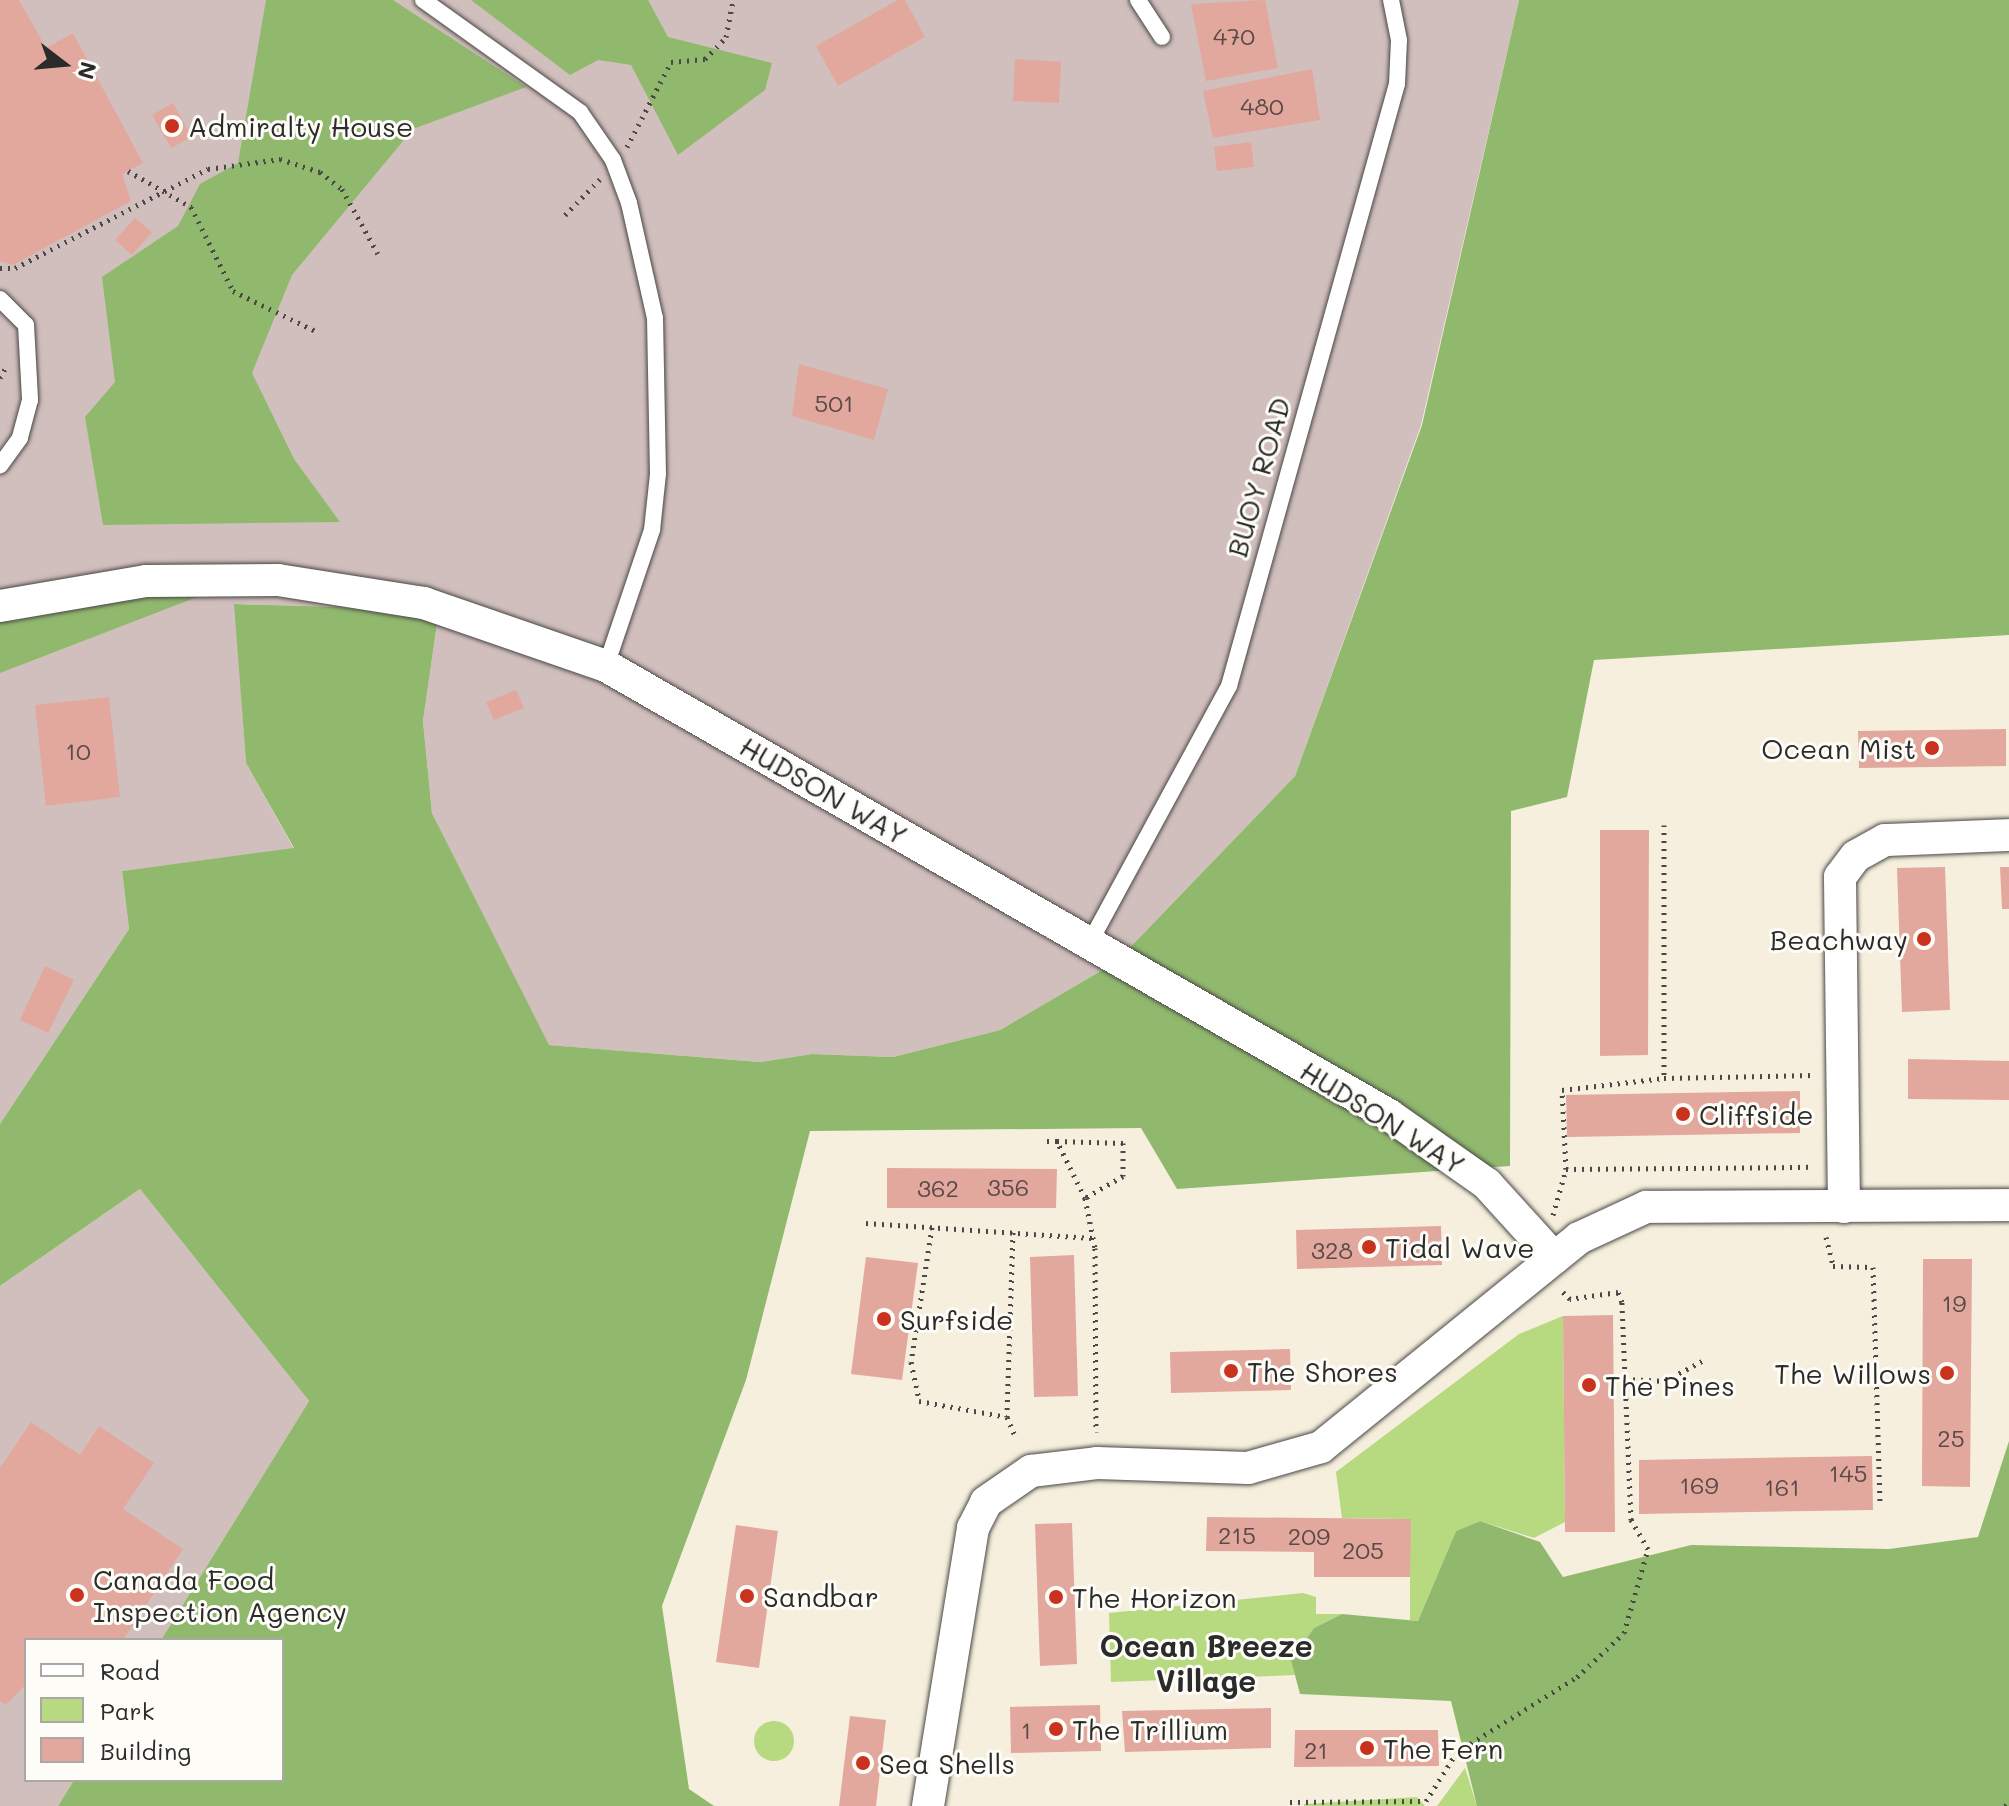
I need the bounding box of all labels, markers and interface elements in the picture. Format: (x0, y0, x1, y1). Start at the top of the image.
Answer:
house number: 470 (1213, 22, 1255, 50)
north arrow (24, 24, 104, 104)
text: N (71, 59, 104, 83)
house number: 480 (1240, 92, 1284, 120)
place label: Admiralty House (188, 109, 413, 143)
marker: Admiralty House (163, 117, 181, 135)
house number: 501 (814, 389, 854, 417)
street label: BUOY ROAD (1219, 393, 1297, 561)
street label: HUDSON WAY (734, 729, 914, 851)
place label: Ocean Mist (1761, 731, 1916, 765)
house number: 10 (65, 737, 91, 765)
marker: Ocean Mist (1923, 739, 1941, 757)
place label: Beachway (1770, 922, 1908, 956)
marker: Beachway (1915, 930, 1933, 948)
street label: HUDSON WAY (1294, 1053, 1472, 1181)
place label: Cliffside (1699, 1097, 1814, 1131)
marker: Cliffside (1674, 1105, 1692, 1123)
house number: 356 (987, 1173, 1029, 1201)
house number: 362 (917, 1174, 959, 1202)
place label: Tidal Wave (1385, 1230, 1535, 1264)
house number: 328 (1311, 1236, 1353, 1264)
marker: Tidal Wave (1360, 1238, 1378, 1256)
house number: 19 (1942, 1289, 1966, 1317)
place label: Surfside (900, 1302, 1013, 1336)
marker: Surfside (875, 1310, 893, 1328)
place label: The Shores (1247, 1354, 1398, 1388)
place label: The Willows (1774, 1356, 1931, 1390)
marker: The Shores (1222, 1362, 1240, 1380)
marker: The Willows (1938, 1364, 1956, 1382)
place label: The Pines (1605, 1368, 1735, 1402)
marker: The Pines (1580, 1376, 1598, 1394)
house number: 25 (1937, 1424, 1965, 1452)
house number: 145 (1829, 1459, 1867, 1487)
house number: 169 (1679, 1471, 1719, 1499)
house number: 161 (1764, 1473, 1800, 1501)
house number: 215 (1218, 1521, 1256, 1549)
house number: 209 (1288, 1522, 1330, 1550)
house number: 205 (1342, 1536, 1384, 1564)
place label: Canada Food Inspection Agency (93, 1562, 347, 1628)
place label: Sandbar (763, 1579, 879, 1613)
place label: The Horizon (1072, 1580, 1237, 1614)
marker: Canada Food Inspection Agency (68, 1586, 86, 1604)
marker: Sandbar (738, 1587, 756, 1605)
marker: The Horizon (1047, 1588, 1065, 1606)
district label: Ocean Breeze Village (1099, 1627, 1313, 1698)
legend (24, 1638, 284, 1782)
text: Road (100, 1655, 160, 1686)
text: Park (100, 1695, 154, 1726)
place label: The Trillium (1072, 1712, 1228, 1746)
house number: 1 (1021, 1716, 1031, 1744)
marker: The Trillium (1047, 1720, 1065, 1738)
place label: The Fern (1383, 1731, 1503, 1765)
text: Building (100, 1735, 191, 1766)
house number: 21 (1304, 1736, 1328, 1764)
marker: The Fern (1358, 1739, 1376, 1757)
place label: Sea Shells (879, 1746, 1015, 1780)
marker: Sea Shells (854, 1754, 872, 1772)

